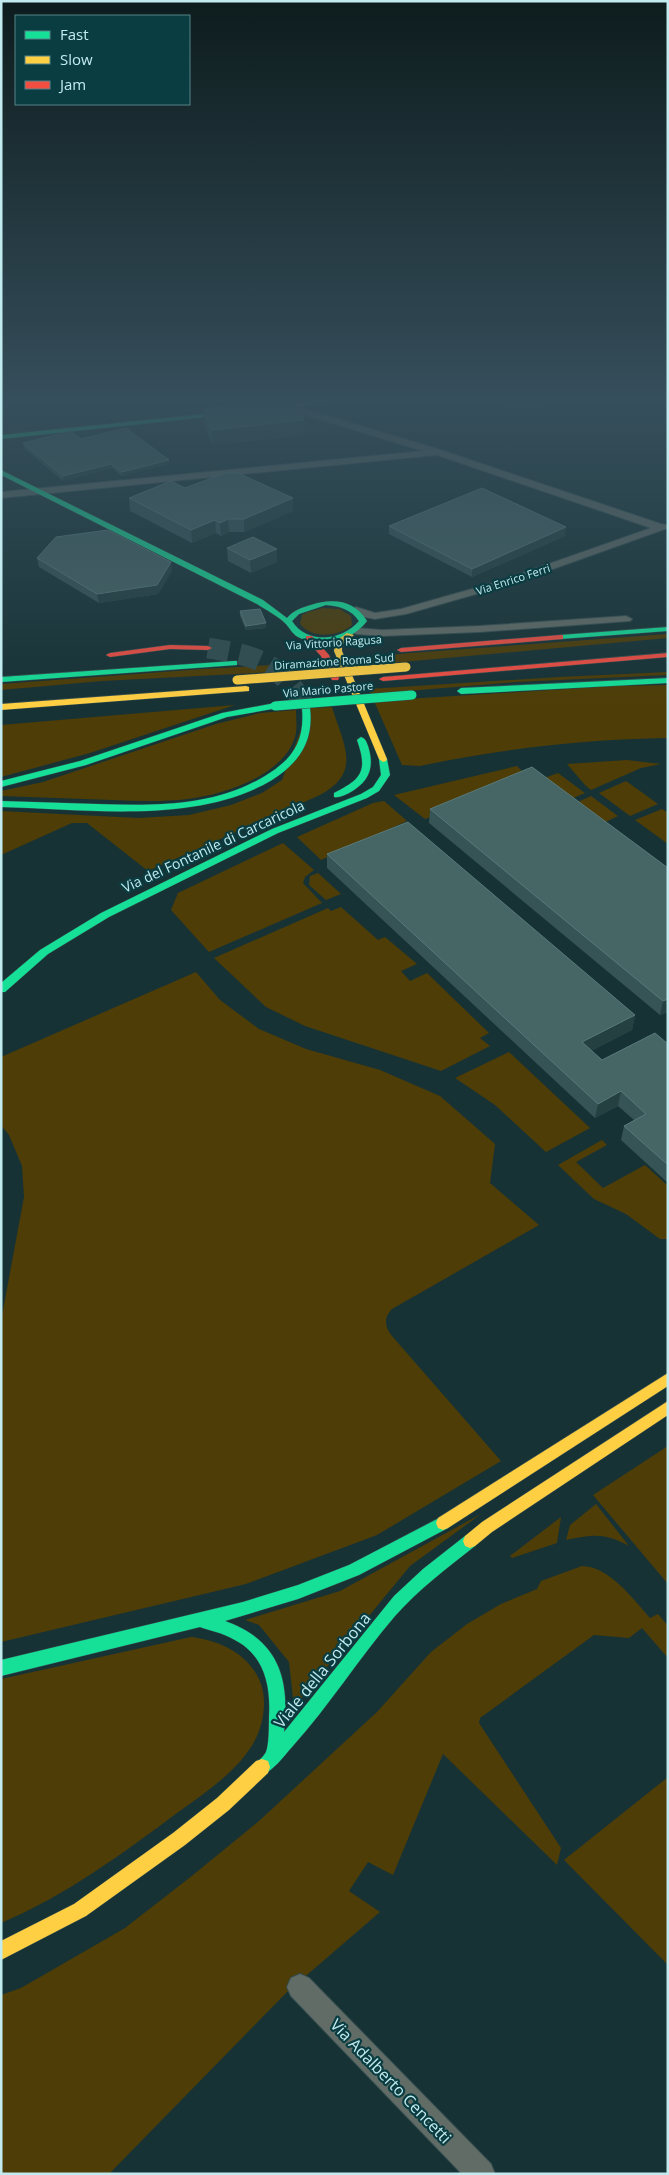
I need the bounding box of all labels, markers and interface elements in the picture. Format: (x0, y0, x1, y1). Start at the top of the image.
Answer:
legend (15, 15, 190, 105)
text: Fast (60, 24, 89, 44)
text: Slow (60, 49, 93, 69)
text: Jam (58, 74, 86, 94)
street label: Via Enrico Ferri (474, 560, 552, 598)
street label: Via Vittorio Ragusa (286, 631, 382, 653)
street label: Diramazione Roma Sud (274, 649, 394, 673)
street label: Via Mario Pastore (282, 678, 374, 700)
street label: Via del Fontanile di Carcaricola (119, 795, 307, 897)
street label: Viale della Sorbona (269, 1608, 375, 1732)
street label: Via Adalberto Cencetti (326, 2014, 456, 2148)

